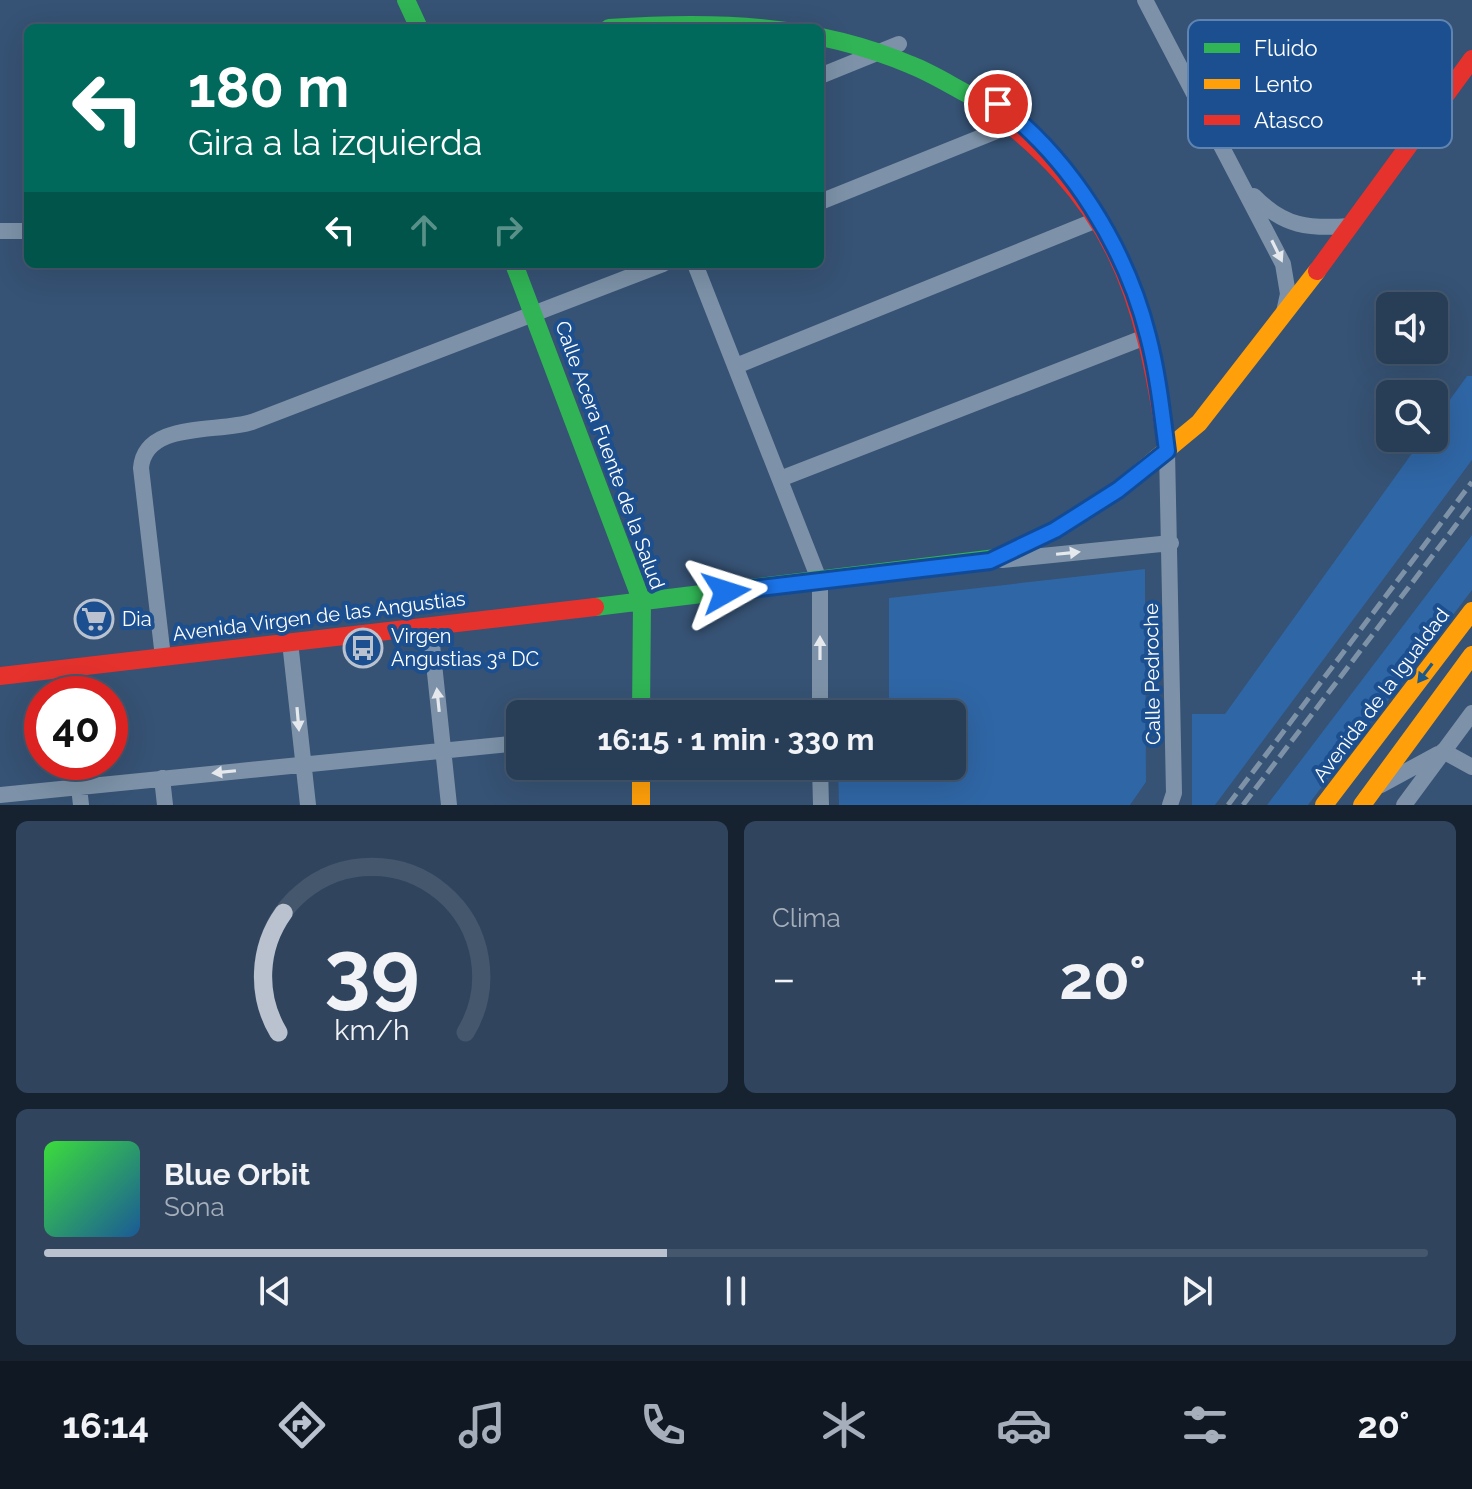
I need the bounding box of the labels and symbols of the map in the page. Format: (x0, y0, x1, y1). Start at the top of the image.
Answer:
legend (1188, 20, 1452, 148)
text: Fluido (1254, 35, 1318, 61)
pin (964, 70, 1032, 138)
text: Lento (1254, 71, 1312, 97)
text: Atasco (1254, 107, 1323, 133)
one-way arrow (1270, 239, 1283, 262)
street label: Calle Acera Fuente de la Salud (550, 318, 670, 592)
one-way arrow (1055, 546, 1080, 559)
position arrow (684, 550, 768, 634)
street label: Avenida Virgen de las Angustias (171, 586, 467, 646)
supermarket icon: Dia (73, 598, 115, 640)
street label: Calle Pedroche (1139, 603, 1165, 745)
street label: Avenida de la Igualdad (1308, 603, 1454, 787)
place label: Dia (122, 607, 152, 631)
place label: Virgen Angustias 3ª DC (391, 624, 540, 671)
bus stop icon: Virgen Angustias 3ª DC (342, 627, 384, 669)
one-way arrow (814, 635, 826, 660)
one-way arrow (1418, 663, 1434, 684)
speed limit sign: 40 (24, 676, 128, 780)
one-way arrow (431, 687, 444, 712)
one-way arrow (291, 707, 304, 732)
one-way arrow (211, 765, 236, 778)

